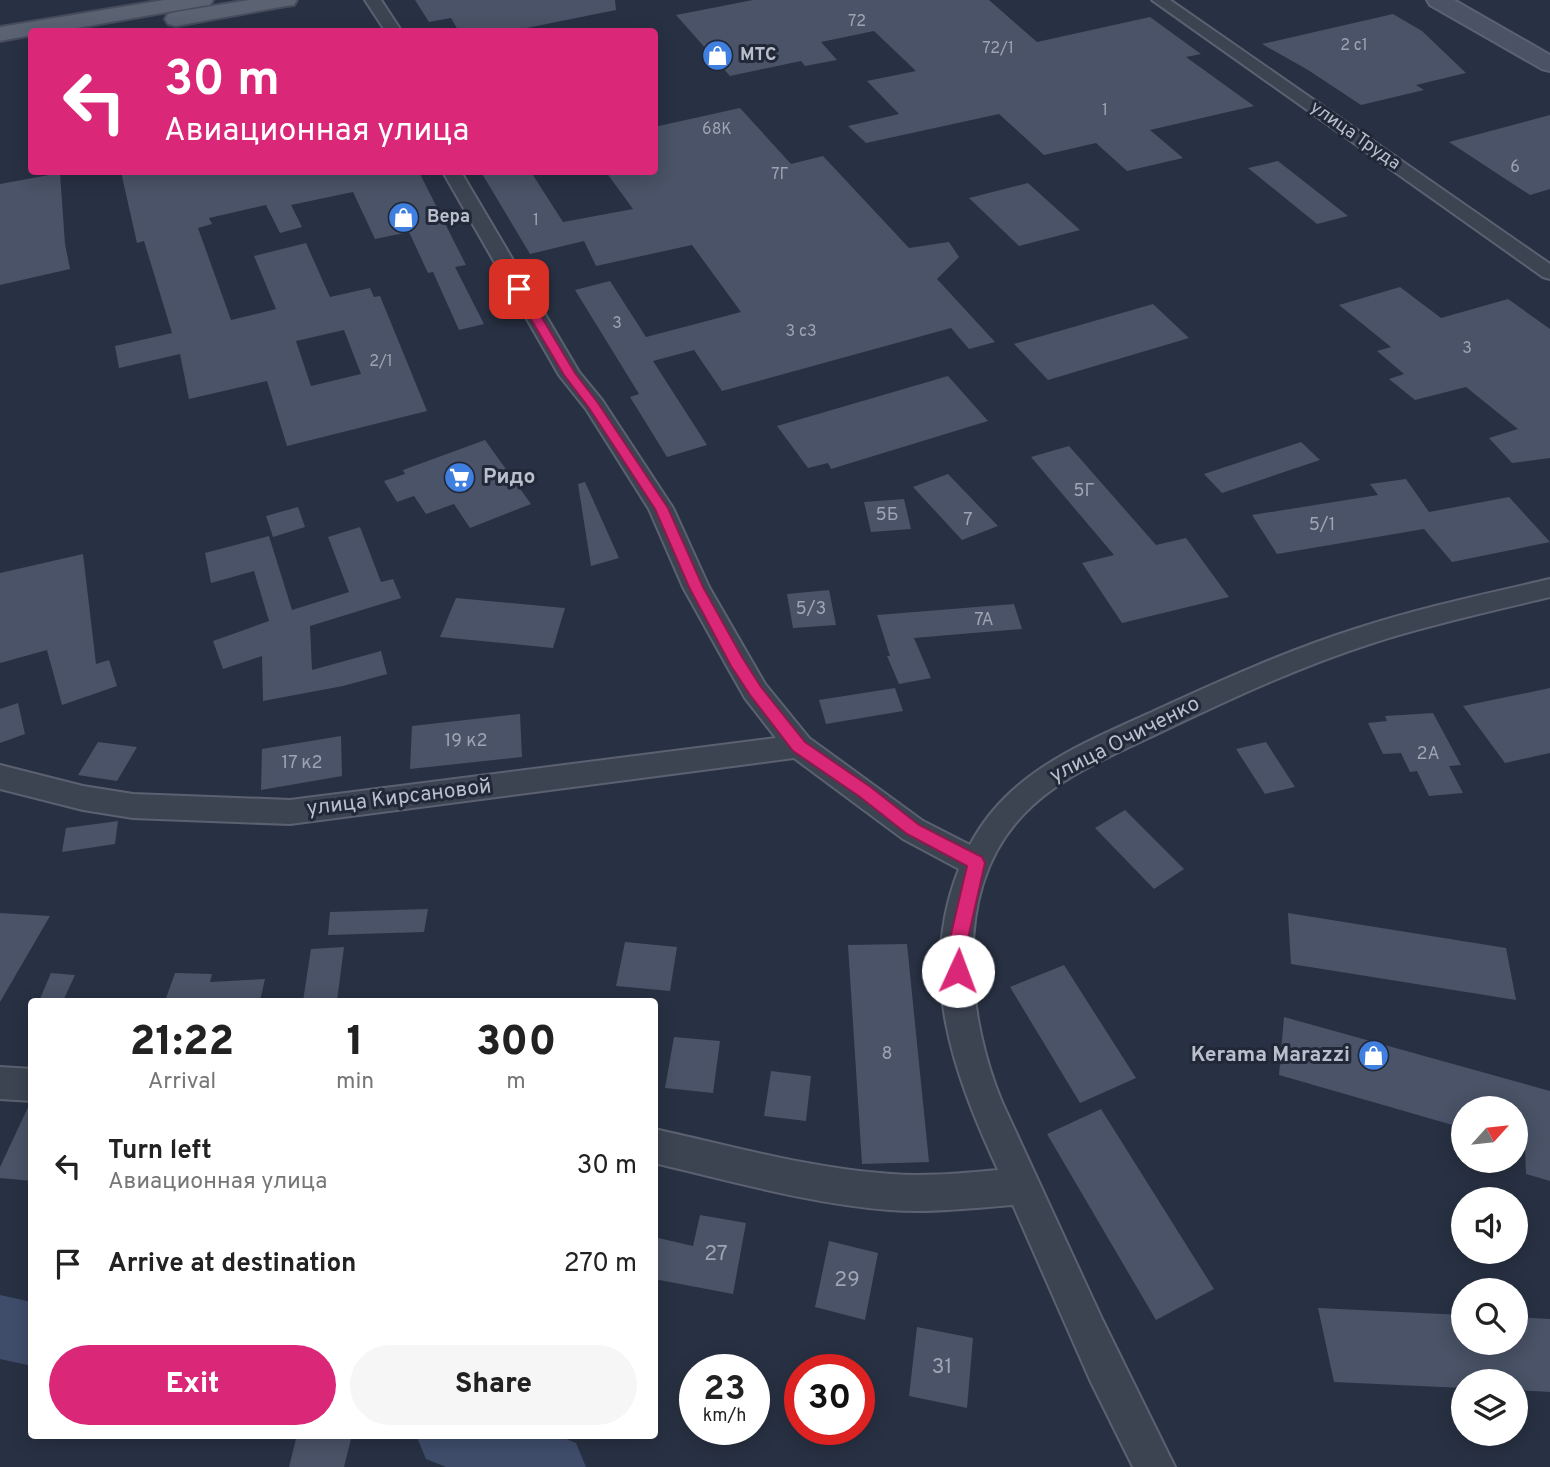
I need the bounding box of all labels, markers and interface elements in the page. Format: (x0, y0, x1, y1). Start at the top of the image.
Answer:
house number: 72 (848, 12, 866, 32)
house number: 2 с1 (1340, 36, 1368, 56)
shop icon: МТС (700, 38, 734, 72)
house number: 72/1 (982, 39, 1014, 59)
place label: МТС (740, 44, 777, 67)
text: 30 m (164, 51, 280, 113)
icon: left (49, 56, 140, 147)
street label: улица Труда (1305, 96, 1405, 176)
house number: 1 (1102, 101, 1108, 121)
text: Авиационная улица (164, 112, 469, 152)
house number: 68К (702, 120, 732, 140)
house number: 6 (1510, 158, 1520, 178)
house number: 7Г (771, 165, 789, 185)
shop icon: Вера (387, 200, 421, 234)
place label: Вера (427, 206, 470, 229)
house number: 1 (533, 211, 539, 231)
pin (489, 259, 549, 319)
icon: arrive (500, 270, 538, 308)
house number: 3 (612, 314, 622, 334)
house number: 3 с3 (785, 322, 817, 342)
house number: 3 (1462, 339, 1472, 359)
house number: 2/1 (369, 352, 393, 372)
supermarket icon: Ридо (443, 460, 477, 494)
place label: Ридо (483, 464, 535, 491)
house number: 5Г (1073, 480, 1095, 503)
house number: 5Б (876, 504, 899, 527)
house number: 7 (963, 509, 973, 532)
house number: 5/1 (1309, 514, 1335, 537)
house number: 5/3 (796, 598, 826, 621)
house number: 7А (974, 609, 994, 632)
street label: улица Очиченко (1045, 690, 1205, 790)
house number: 19 к2 (445, 730, 487, 753)
house number: 2А (1416, 743, 1440, 766)
house number: 17 к2 (282, 752, 322, 775)
street label: улица Кирсановой (305, 773, 493, 823)
position arrow (921, 934, 995, 1008)
text: 21:22 (130, 1017, 234, 1070)
text: 1 (346, 1017, 364, 1070)
text: 300 (476, 1017, 556, 1070)
shop icon: Kerama Marazzi (1356, 1038, 1390, 1072)
place label: Kerama Marazzi (1191, 1042, 1350, 1069)
house number: 8 (882, 1043, 893, 1066)
text: Arrival (148, 1068, 216, 1097)
text: min (336, 1068, 374, 1097)
text: m (506, 1068, 526, 1097)
north arrow (1451, 1096, 1528, 1172)
map controls (1451, 1096, 1528, 1446)
text: Turn left (108, 1135, 212, 1168)
icon: left (49, 1147, 87, 1185)
text: 30 m (577, 1150, 637, 1183)
text: Авиационная улица (108, 1168, 327, 1197)
button: sound (1451, 1187, 1528, 1264)
house number: 27 (704, 1241, 728, 1268)
icon: arrive (49, 1245, 87, 1283)
text: Arrive at destination (108, 1248, 356, 1281)
text: 270 m (564, 1248, 637, 1281)
house number: 29 (834, 1267, 860, 1294)
button: search (1451, 1278, 1528, 1355)
button: Exit (49, 1345, 336, 1425)
button: Share (350, 1345, 637, 1425)
speed limit sign: 30 (784, 1354, 875, 1445)
house number: 31 (932, 1354, 952, 1381)
text: 23 (703, 1368, 746, 1412)
button: layers (1451, 1369, 1528, 1446)
text: km/h (703, 1405, 746, 1428)

